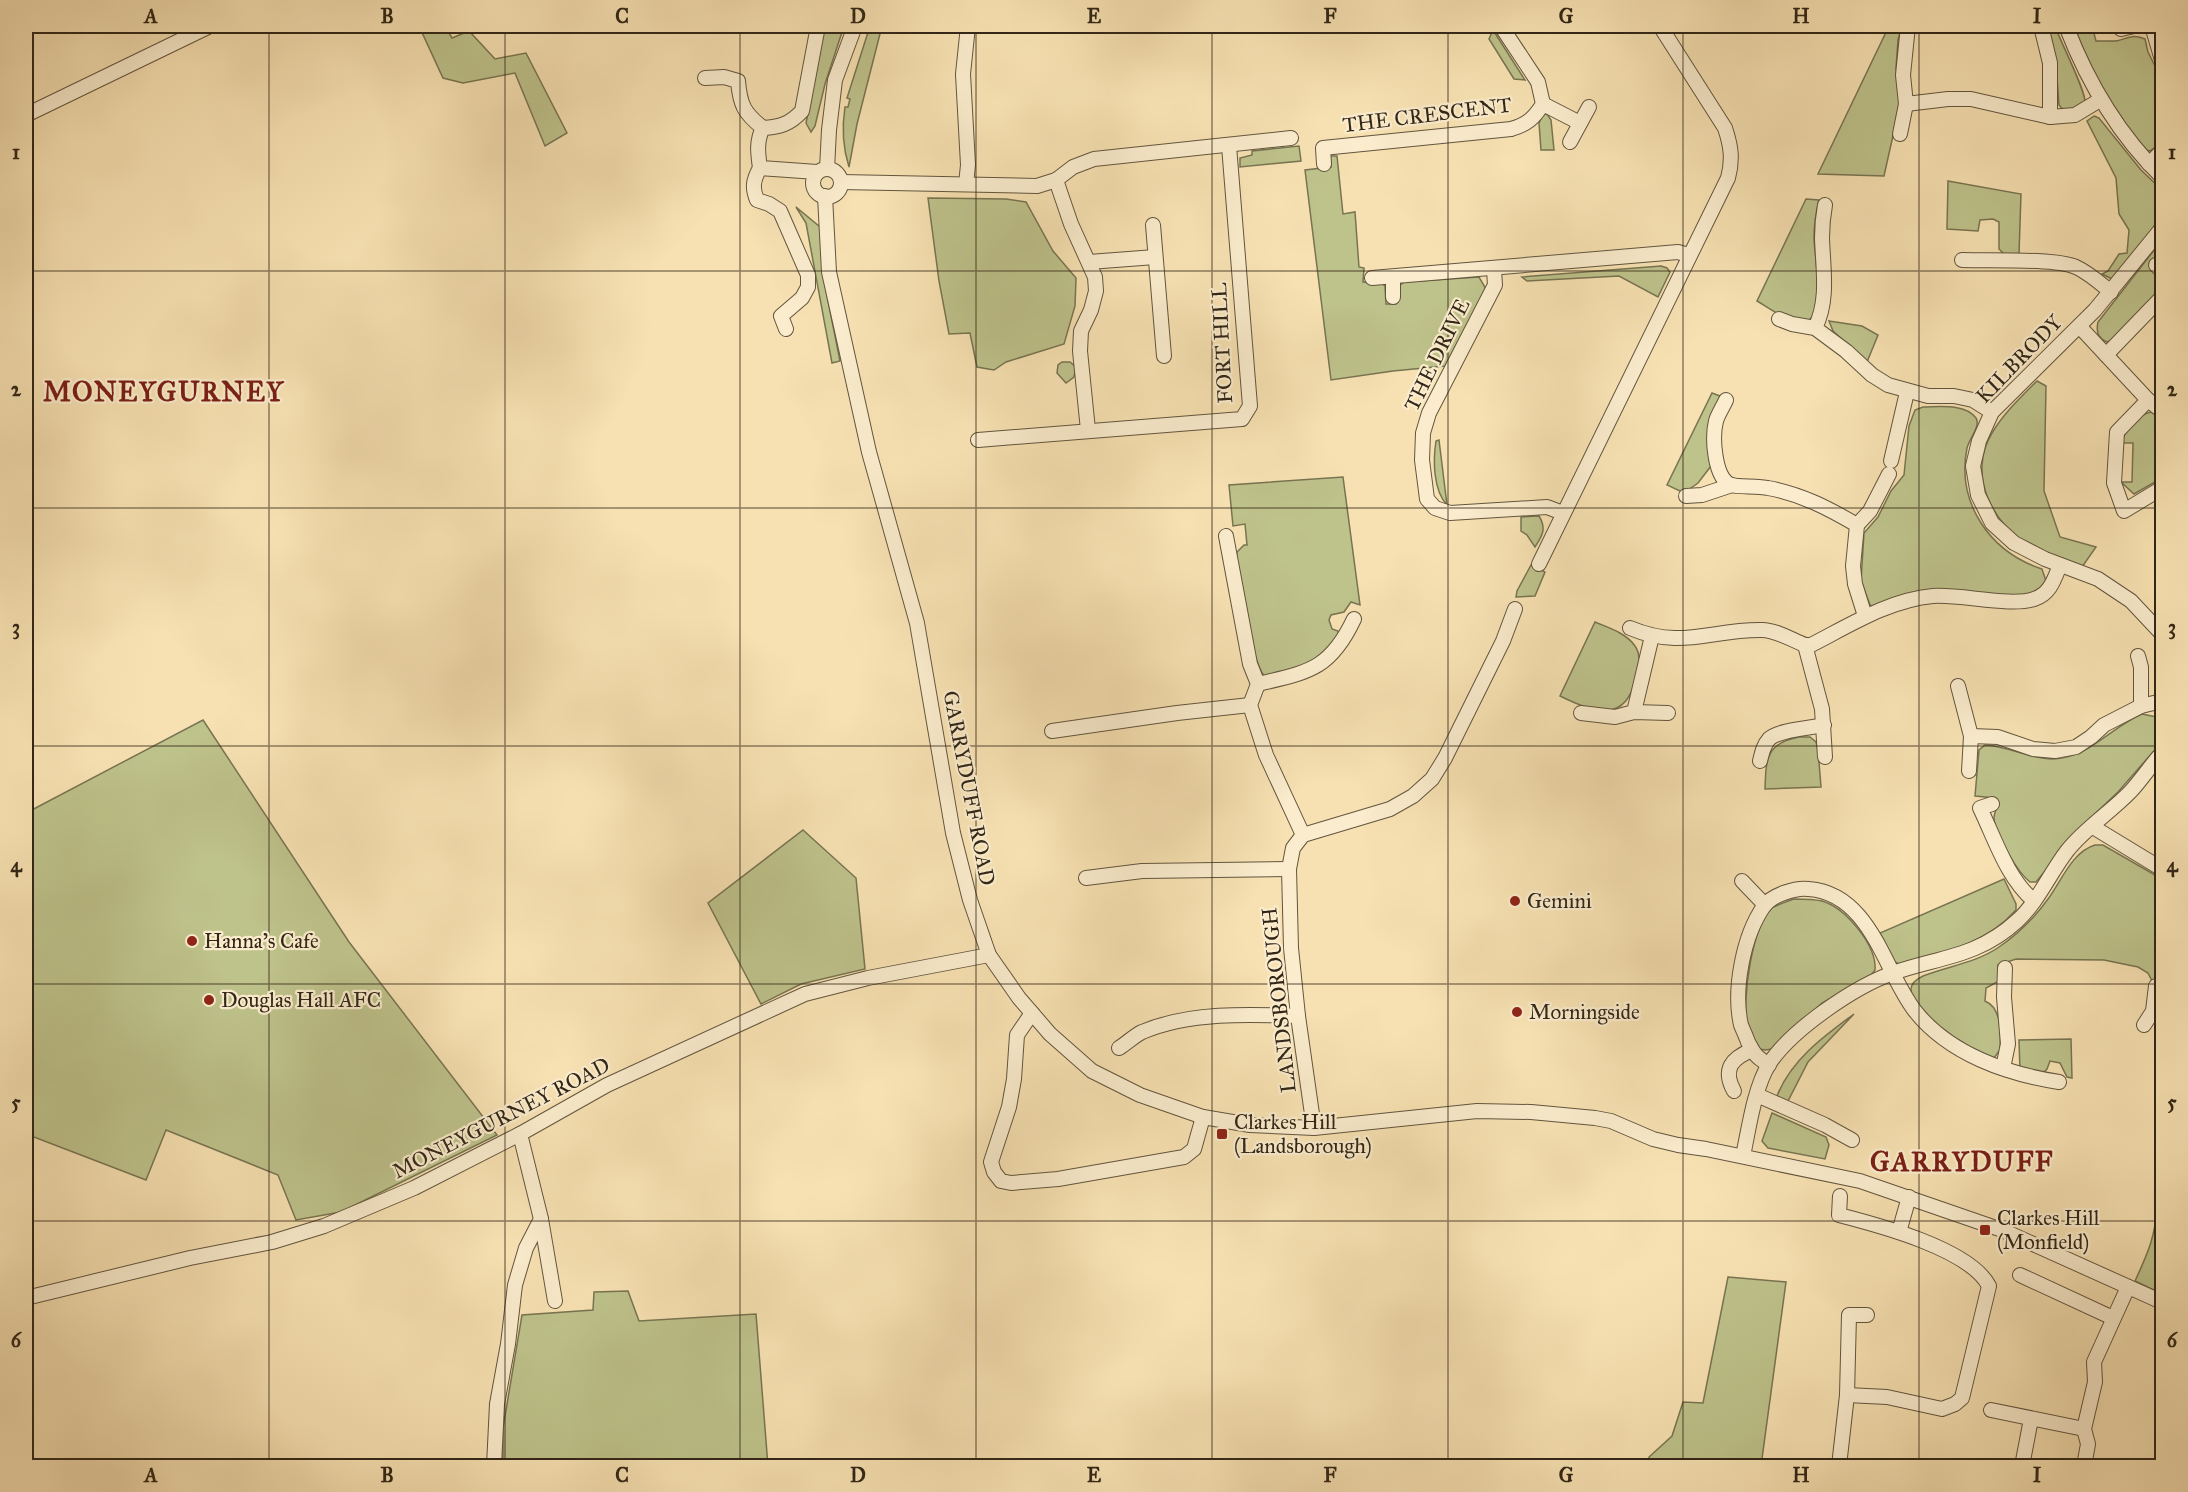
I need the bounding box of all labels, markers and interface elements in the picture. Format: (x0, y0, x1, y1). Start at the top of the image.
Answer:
text: A (142, 4, 158, 28)
text: B (380, 4, 394, 28)
text: C (615, 4, 629, 28)
text: D (850, 4, 866, 28)
text: E (1087, 4, 1102, 28)
text: F (1323, 4, 1337, 28)
text: G (1559, 4, 1574, 28)
text: H (1792, 4, 1810, 28)
text: I (2033, 4, 2042, 28)
street label: THE CRESCENT (1341, 92, 1513, 138)
text: 1 (12, 140, 20, 164)
text: 1 (2168, 140, 2176, 164)
street label: FORT HILL (1206, 281, 1238, 404)
street label: THE DRIVE (1399, 295, 1475, 415)
street label: KILBRODY (1970, 309, 2068, 409)
district label: MONEYGURNEY (43, 375, 285, 408)
text: 2 (11, 377, 22, 401)
text: 2 (2167, 377, 2178, 401)
text: 3 (12, 615, 20, 640)
text: 3 (2168, 615, 2176, 640)
street label: GARRYDUFF ROAD (937, 688, 1001, 888)
text: 4 (10, 853, 22, 878)
text: 4 (2166, 853, 2178, 878)
place label: Gemini (1527, 888, 1592, 914)
marker: Gemini (1508, 894, 1522, 908)
street label: LANDSBOROUGH (1256, 906, 1302, 1094)
place label: Hanna's Cafe (204, 928, 319, 954)
marker: Hanna's Cafe (185, 934, 199, 948)
place label: Douglas Hall AFC (221, 987, 381, 1013)
marker: Douglas Hall AFC (202, 993, 216, 1007)
place label: Morningside (1529, 999, 1640, 1025)
marker: Morningside (1510, 1005, 1524, 1019)
street label: MONEYGURNEY ROAD (388, 1052, 614, 1184)
text: 5 (11, 1090, 21, 1114)
text: 5 (2167, 1090, 2177, 1114)
place label: Clarkes Hill (Landsborough) (1234, 1109, 1372, 1159)
marker: Clarkes Hill (Landsborough) (1215, 1127, 1229, 1141)
district label: GARRYDUFF (1870, 1145, 2054, 1178)
place label: Clarkes Hill (Monfield) (1997, 1205, 2100, 1255)
marker: Clarkes Hill (Monfield) (1978, 1223, 1992, 1237)
text: 6 (11, 1328, 23, 1352)
text: 6 (2167, 1328, 2179, 1352)
text: A (142, 1463, 158, 1487)
text: B (380, 1463, 394, 1487)
text: C (615, 1463, 629, 1487)
text: D (850, 1463, 866, 1487)
text: E (1087, 1463, 1102, 1487)
text: F (1323, 1463, 1337, 1487)
text: G (1559, 1463, 1574, 1487)
text: H (1792, 1463, 1810, 1487)
text: I (2033, 1463, 2042, 1487)

